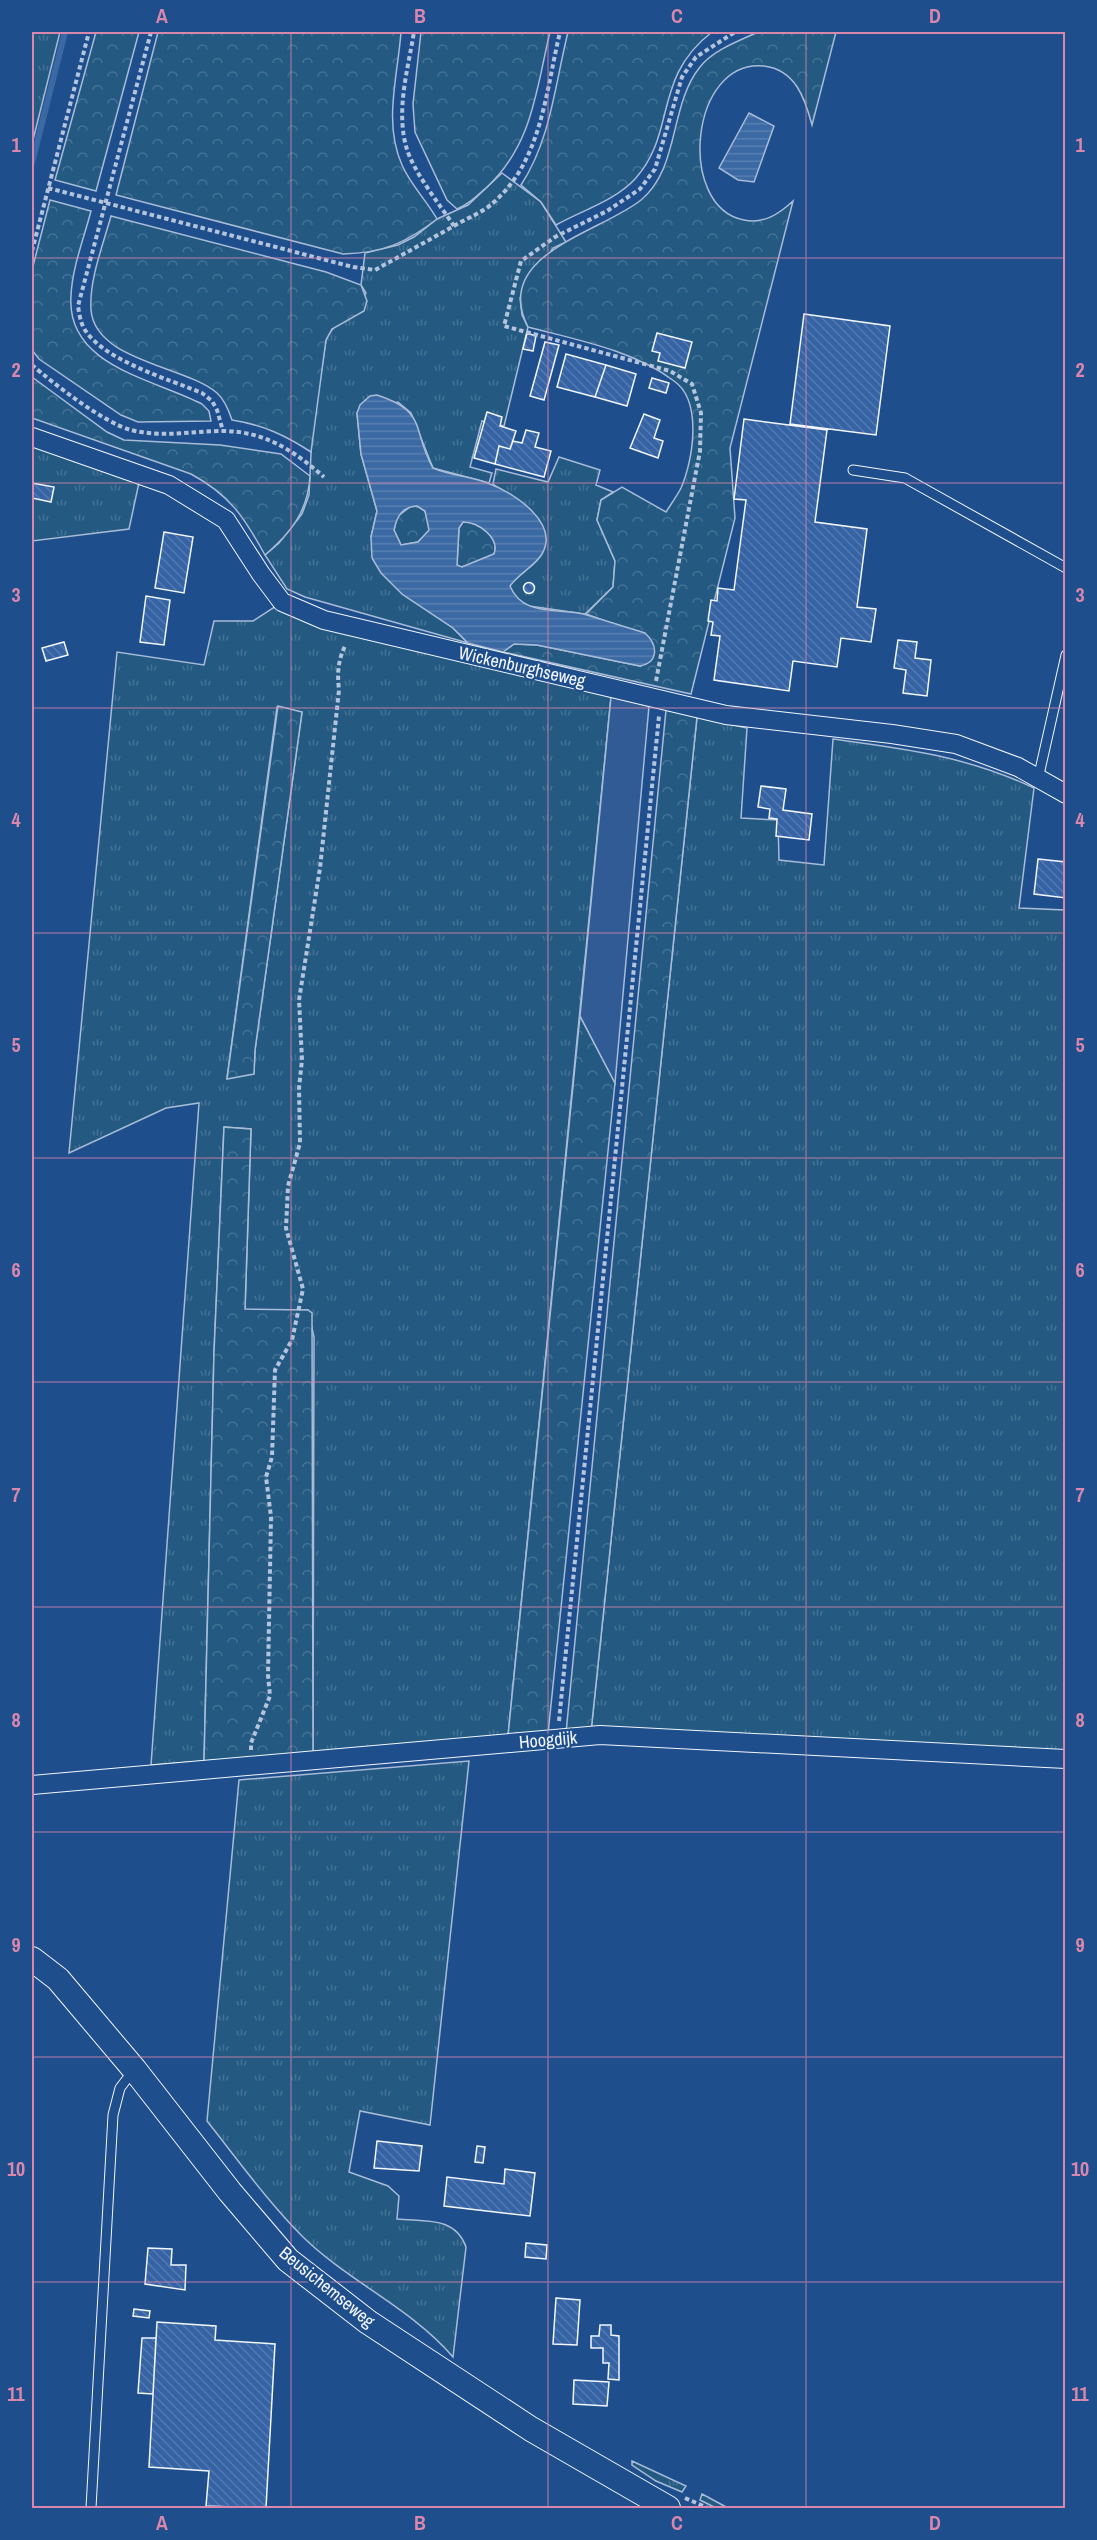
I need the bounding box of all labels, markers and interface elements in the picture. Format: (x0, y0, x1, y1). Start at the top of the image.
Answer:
text: A (156, 2, 168, 29)
text: B (414, 2, 426, 29)
text: C (671, 2, 683, 29)
text: D (929, 2, 941, 29)
text: 1 (11, 131, 21, 158)
text: 1 (1075, 131, 1085, 158)
text: 2 (11, 356, 21, 383)
text: 2 (1075, 356, 1085, 383)
text: 3 (11, 581, 21, 608)
text: 3 (1075, 581, 1085, 608)
street label: Wickenburghseweg (456, 640, 589, 693)
text: 4 (11, 806, 21, 833)
text: 4 (1075, 806, 1085, 833)
text: 5 (11, 1031, 21, 1058)
text: 5 (1075, 1031, 1085, 1058)
text: 6 (11, 1256, 21, 1283)
text: 6 (1075, 1256, 1085, 1283)
text: 7 (11, 1481, 21, 1508)
text: 7 (1075, 1481, 1085, 1508)
text: 8 (11, 1706, 21, 1733)
text: 8 (1075, 1706, 1085, 1733)
street label: Hoogdijk (518, 1724, 579, 1754)
text: 9 (11, 1931, 21, 1958)
text: 9 (1075, 1931, 1085, 1958)
text: 10 (7, 2155, 25, 2182)
text: 10 (1071, 2155, 1089, 2182)
street label: Beusichemseweg (274, 2240, 381, 2333)
text: 11 (7, 2380, 26, 2407)
text: 11 (1071, 2380, 1090, 2407)
text: A (156, 2509, 168, 2536)
text: B (414, 2509, 426, 2536)
text: C (671, 2509, 683, 2536)
text: D (929, 2509, 941, 2536)

